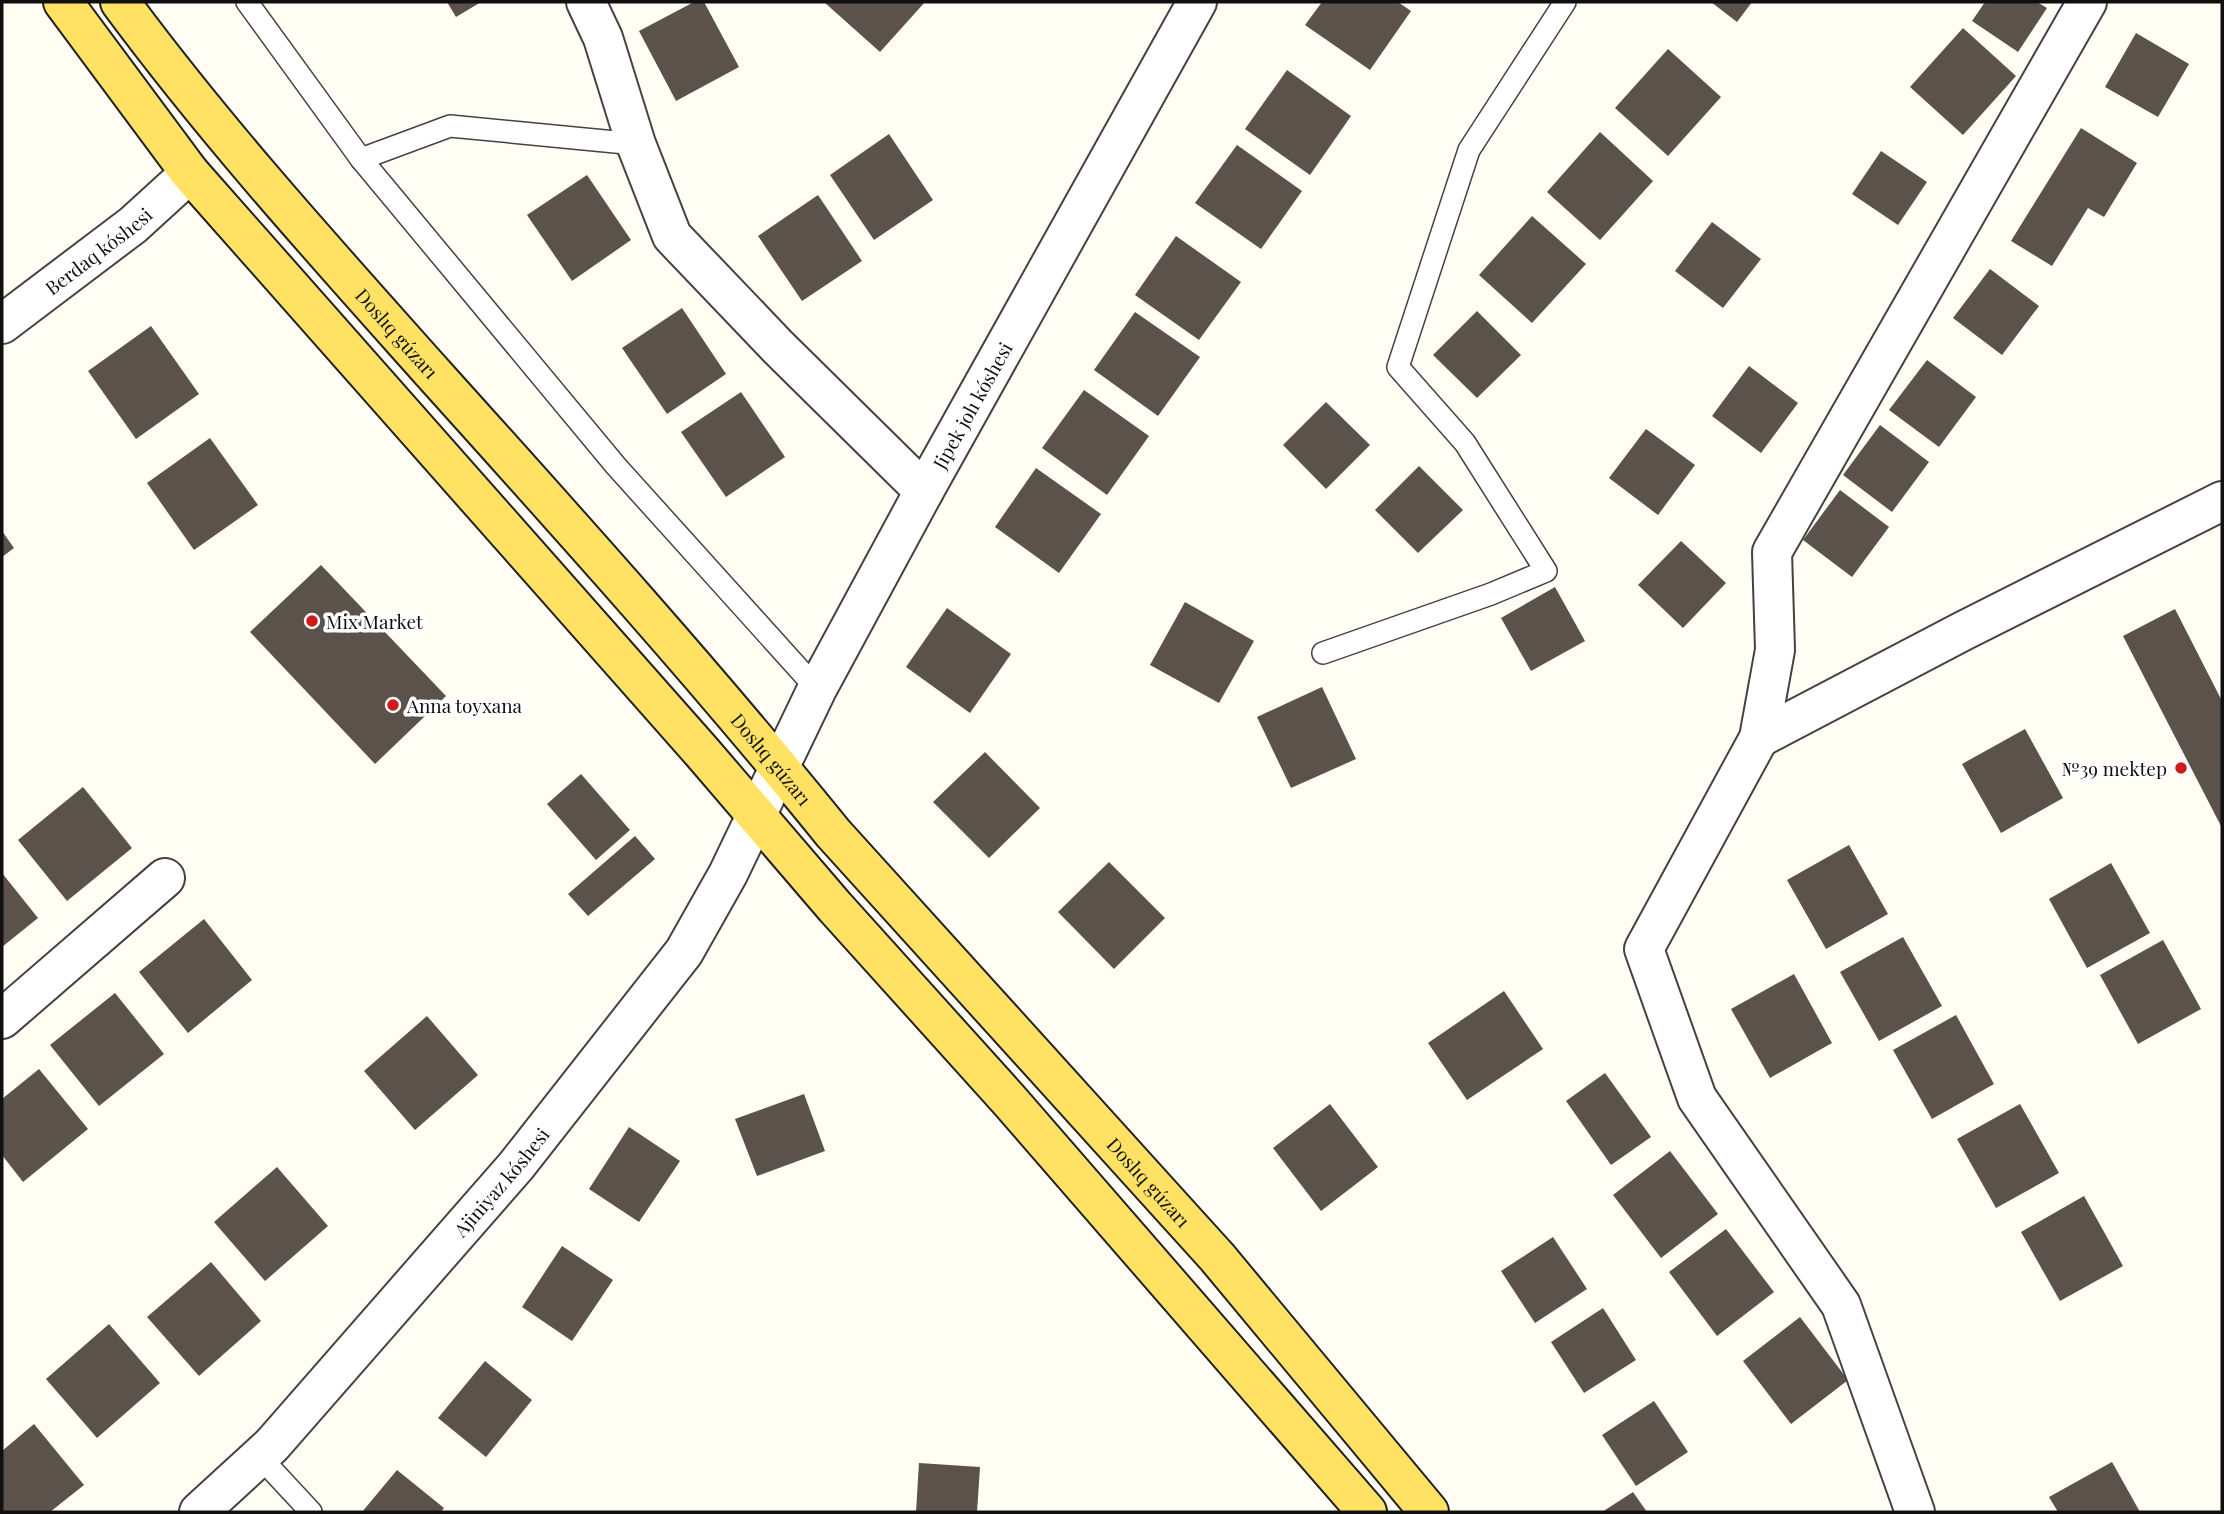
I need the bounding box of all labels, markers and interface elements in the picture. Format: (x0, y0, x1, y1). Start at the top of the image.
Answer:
street label: Berdaq kóshesi (39, 201, 158, 300)
street label: Doslıq gúzarı (350, 282, 445, 384)
street label: Jipek jolı kóshesi (926, 337, 1018, 474)
place label: Mix Market (326, 608, 423, 634)
marker: Mix Market (304, 613, 320, 629)
place label: Anna toyxana (406, 692, 523, 718)
marker: Anna toyxana (385, 697, 401, 713)
street label: Doslıq gúzarı (726, 707, 818, 811)
place label: №39 mektep (2061, 755, 2167, 781)
marker: №39 mektep (2173, 760, 2189, 776)
street label: Ajiniyaz kóshesi (447, 1121, 555, 1243)
street label: Doslıq gúzarı (1102, 1131, 1197, 1233)

